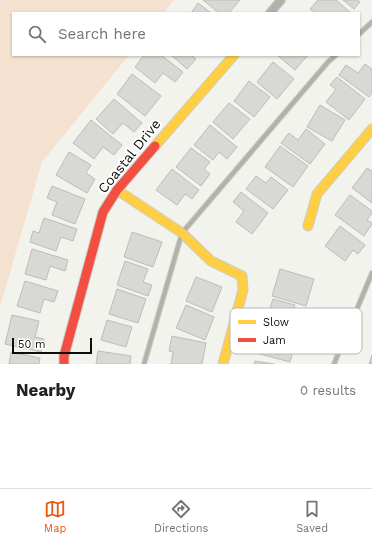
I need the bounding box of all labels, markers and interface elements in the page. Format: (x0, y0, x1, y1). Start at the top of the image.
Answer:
search box (12, 12, 360, 56)
icon: search (26, 23, 48, 45)
text: Search here (58, 25, 146, 43)
street label: Coastal Drive (94, 116, 164, 196)
legend (230, 308, 362, 354)
text: Slow (263, 316, 289, 329)
text: Jam (263, 334, 286, 347)
scale bar (12, 336, 92, 355)
text: 50 m (18, 338, 45, 351)
text: Nearby (16, 380, 75, 400)
text: 0 results (300, 383, 356, 398)
tab: Map (44, 498, 66, 535)
tab: Directions (154, 498, 208, 535)
tab: Saved (296, 498, 328, 535)

